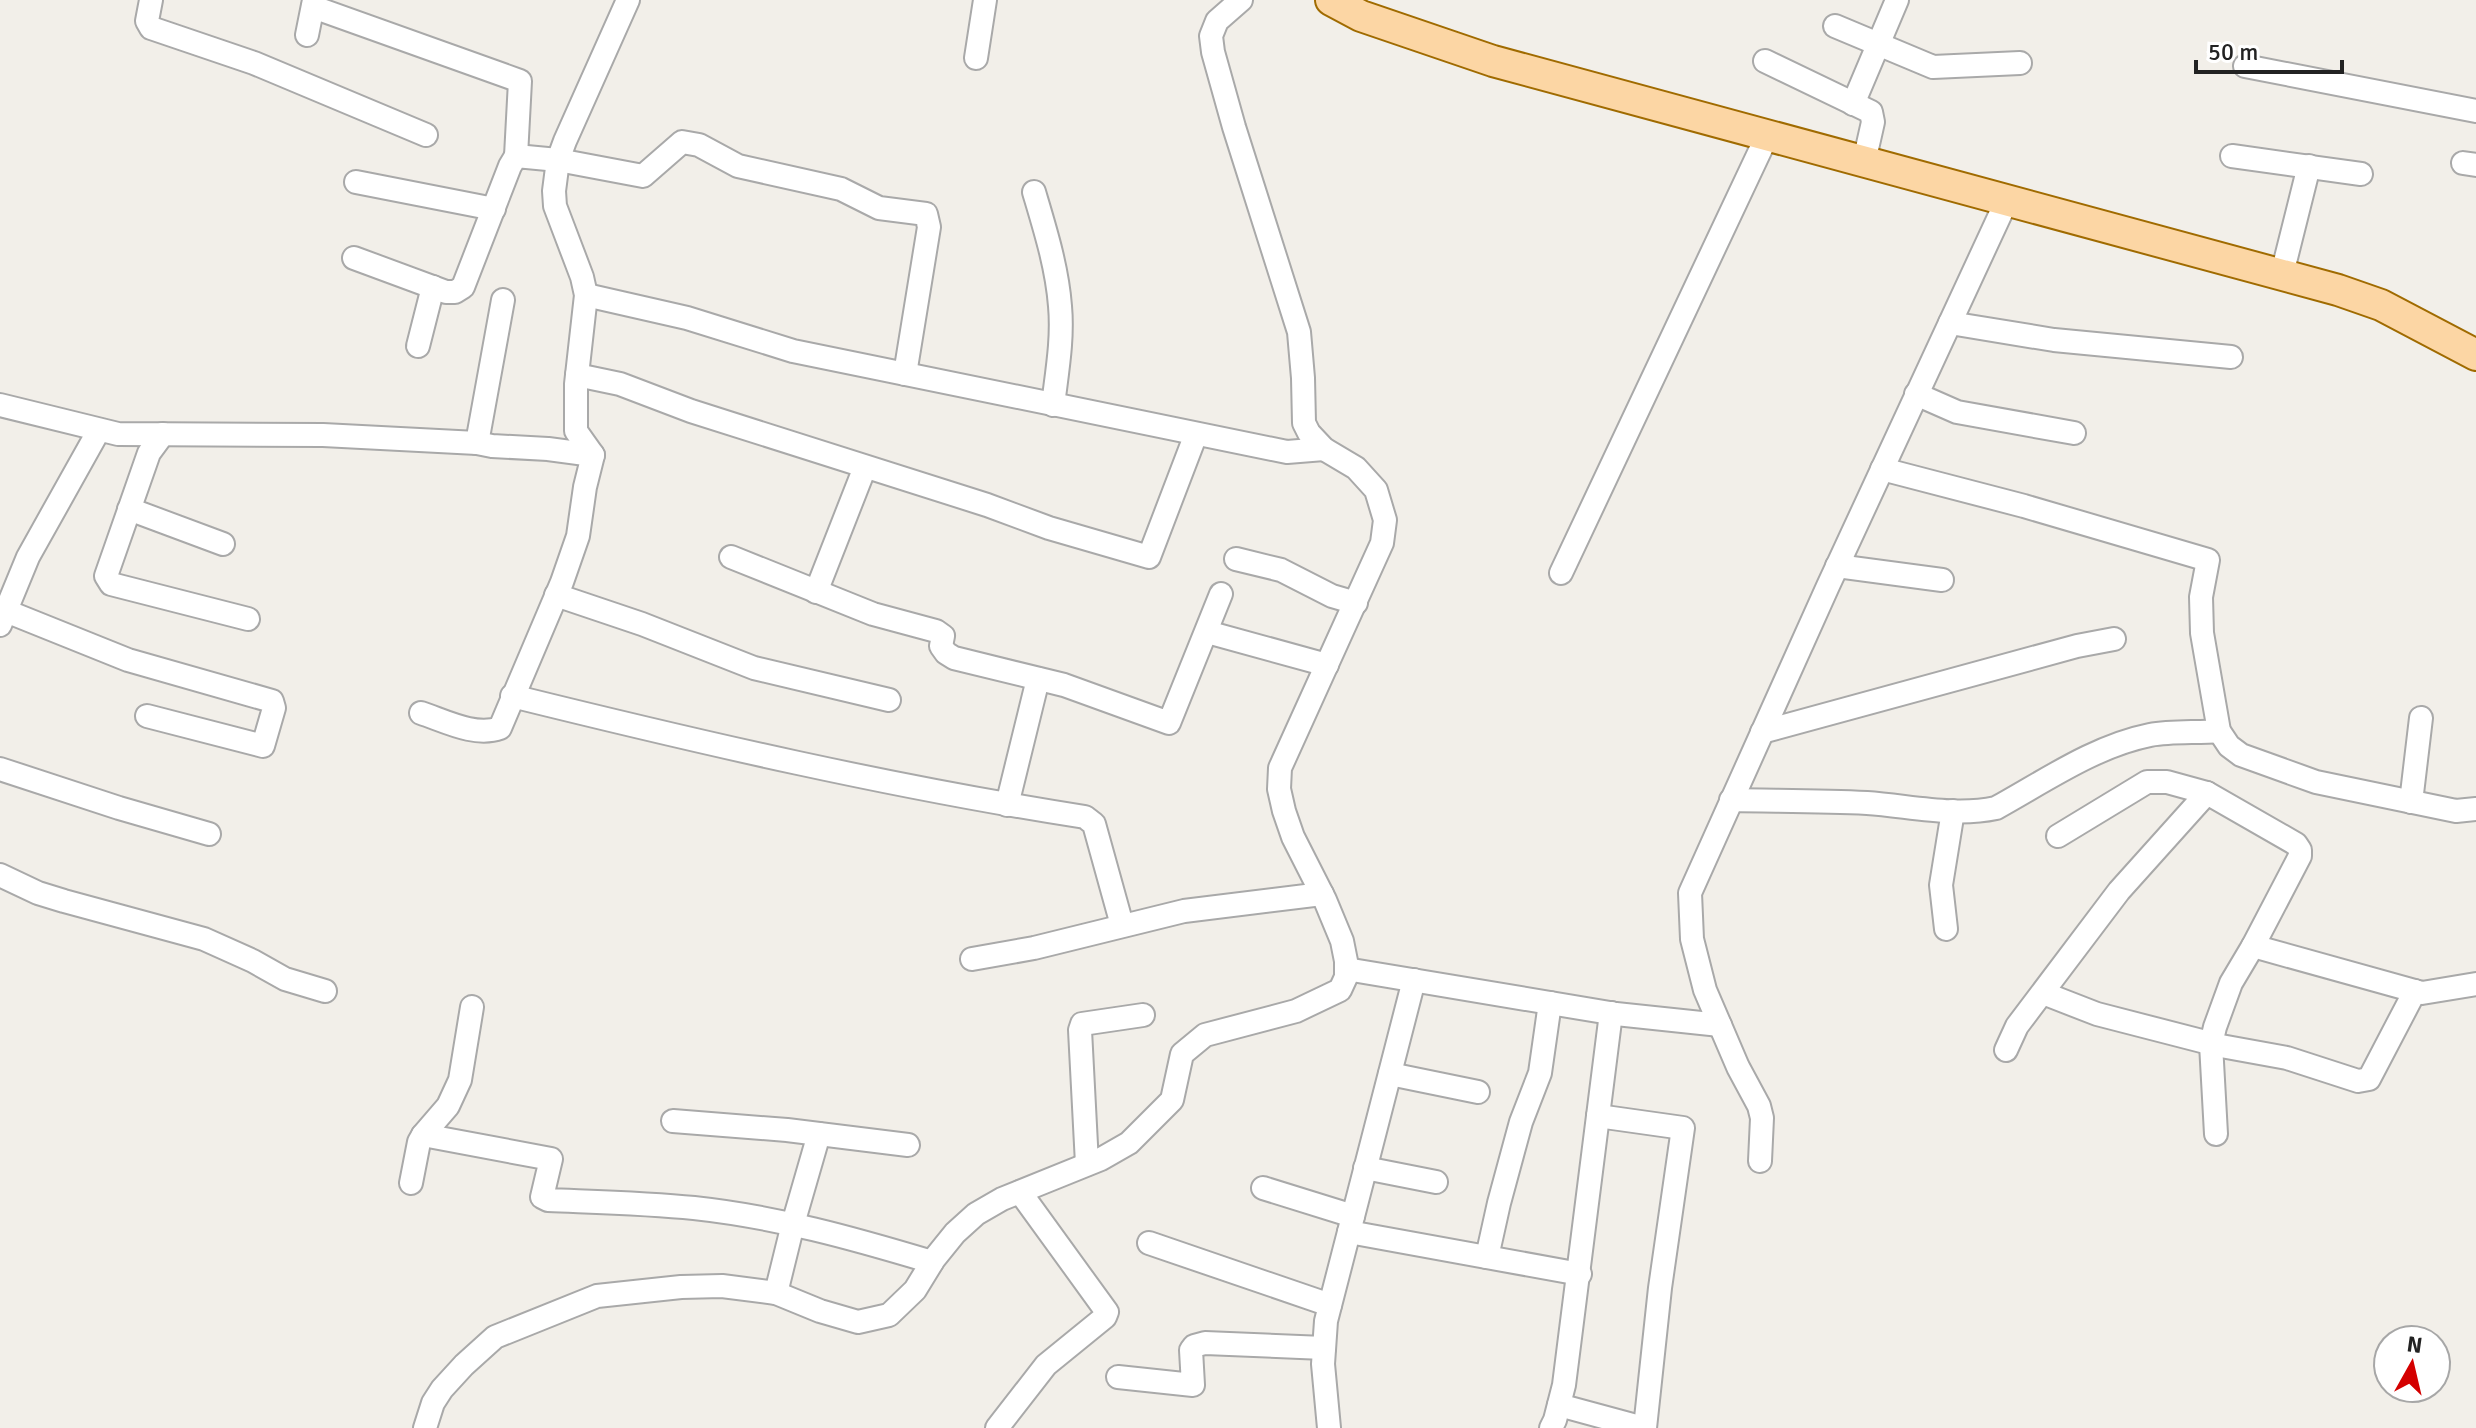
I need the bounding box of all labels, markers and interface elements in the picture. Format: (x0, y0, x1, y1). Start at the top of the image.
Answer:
scale bar (2196, 24, 2342, 74)
text: 50 m (2208, 37, 2258, 67)
north arrow (2372, 1324, 2452, 1404)
text: N (2405, 1330, 2424, 1359)

